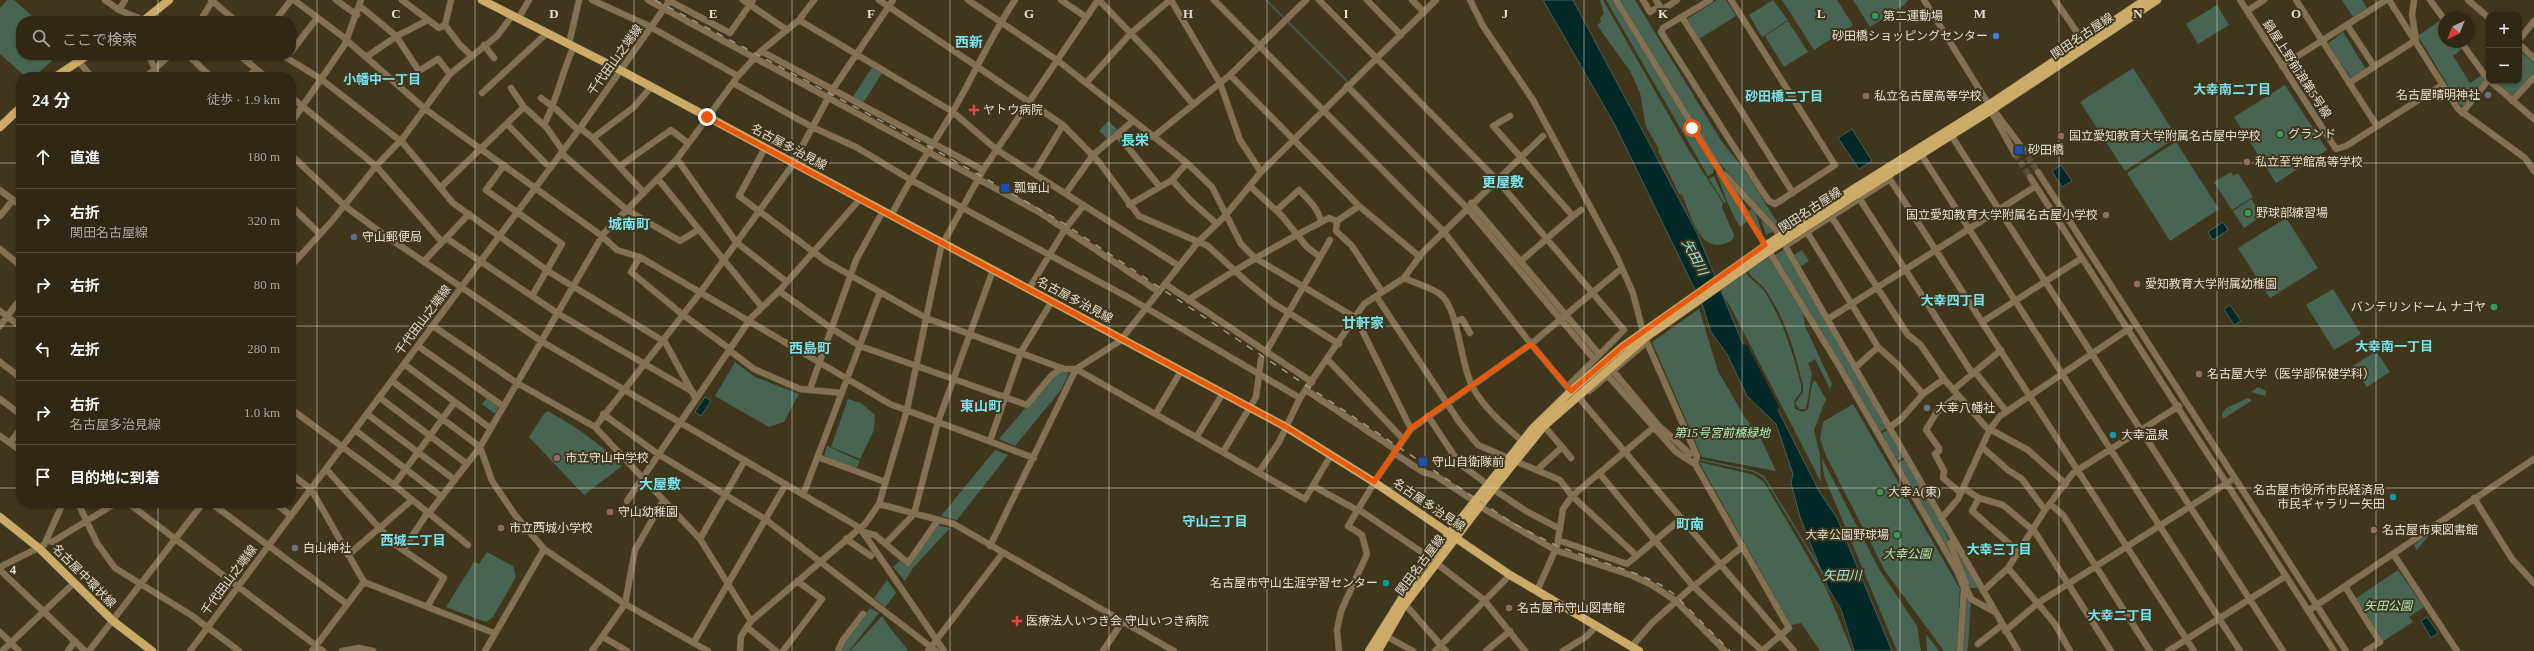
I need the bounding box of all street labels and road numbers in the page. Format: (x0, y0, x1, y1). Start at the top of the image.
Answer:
street label: 関田名古屋線 (2048, 10, 2116, 62)
street label: 鍋屋上野前浪第5号線 (2260, 17, 2334, 121)
street label: 千代田山之端線 (585, 22, 645, 98)
street label: 名古屋多治見線 (749, 121, 829, 173)
street label: 関田名古屋線 (1776, 185, 1844, 235)
street label: 名古屋多治見線 (1035, 274, 1115, 326)
street label: 千代田山之端線 (392, 282, 454, 358)
street label: 名古屋多治見線 (1390, 476, 1468, 534)
street label: 関田名古屋線 (1393, 532, 1447, 598)
street label: 名古屋中環状線 (49, 541, 119, 611)
street label: 千代田山之端線 (198, 542, 260, 618)

